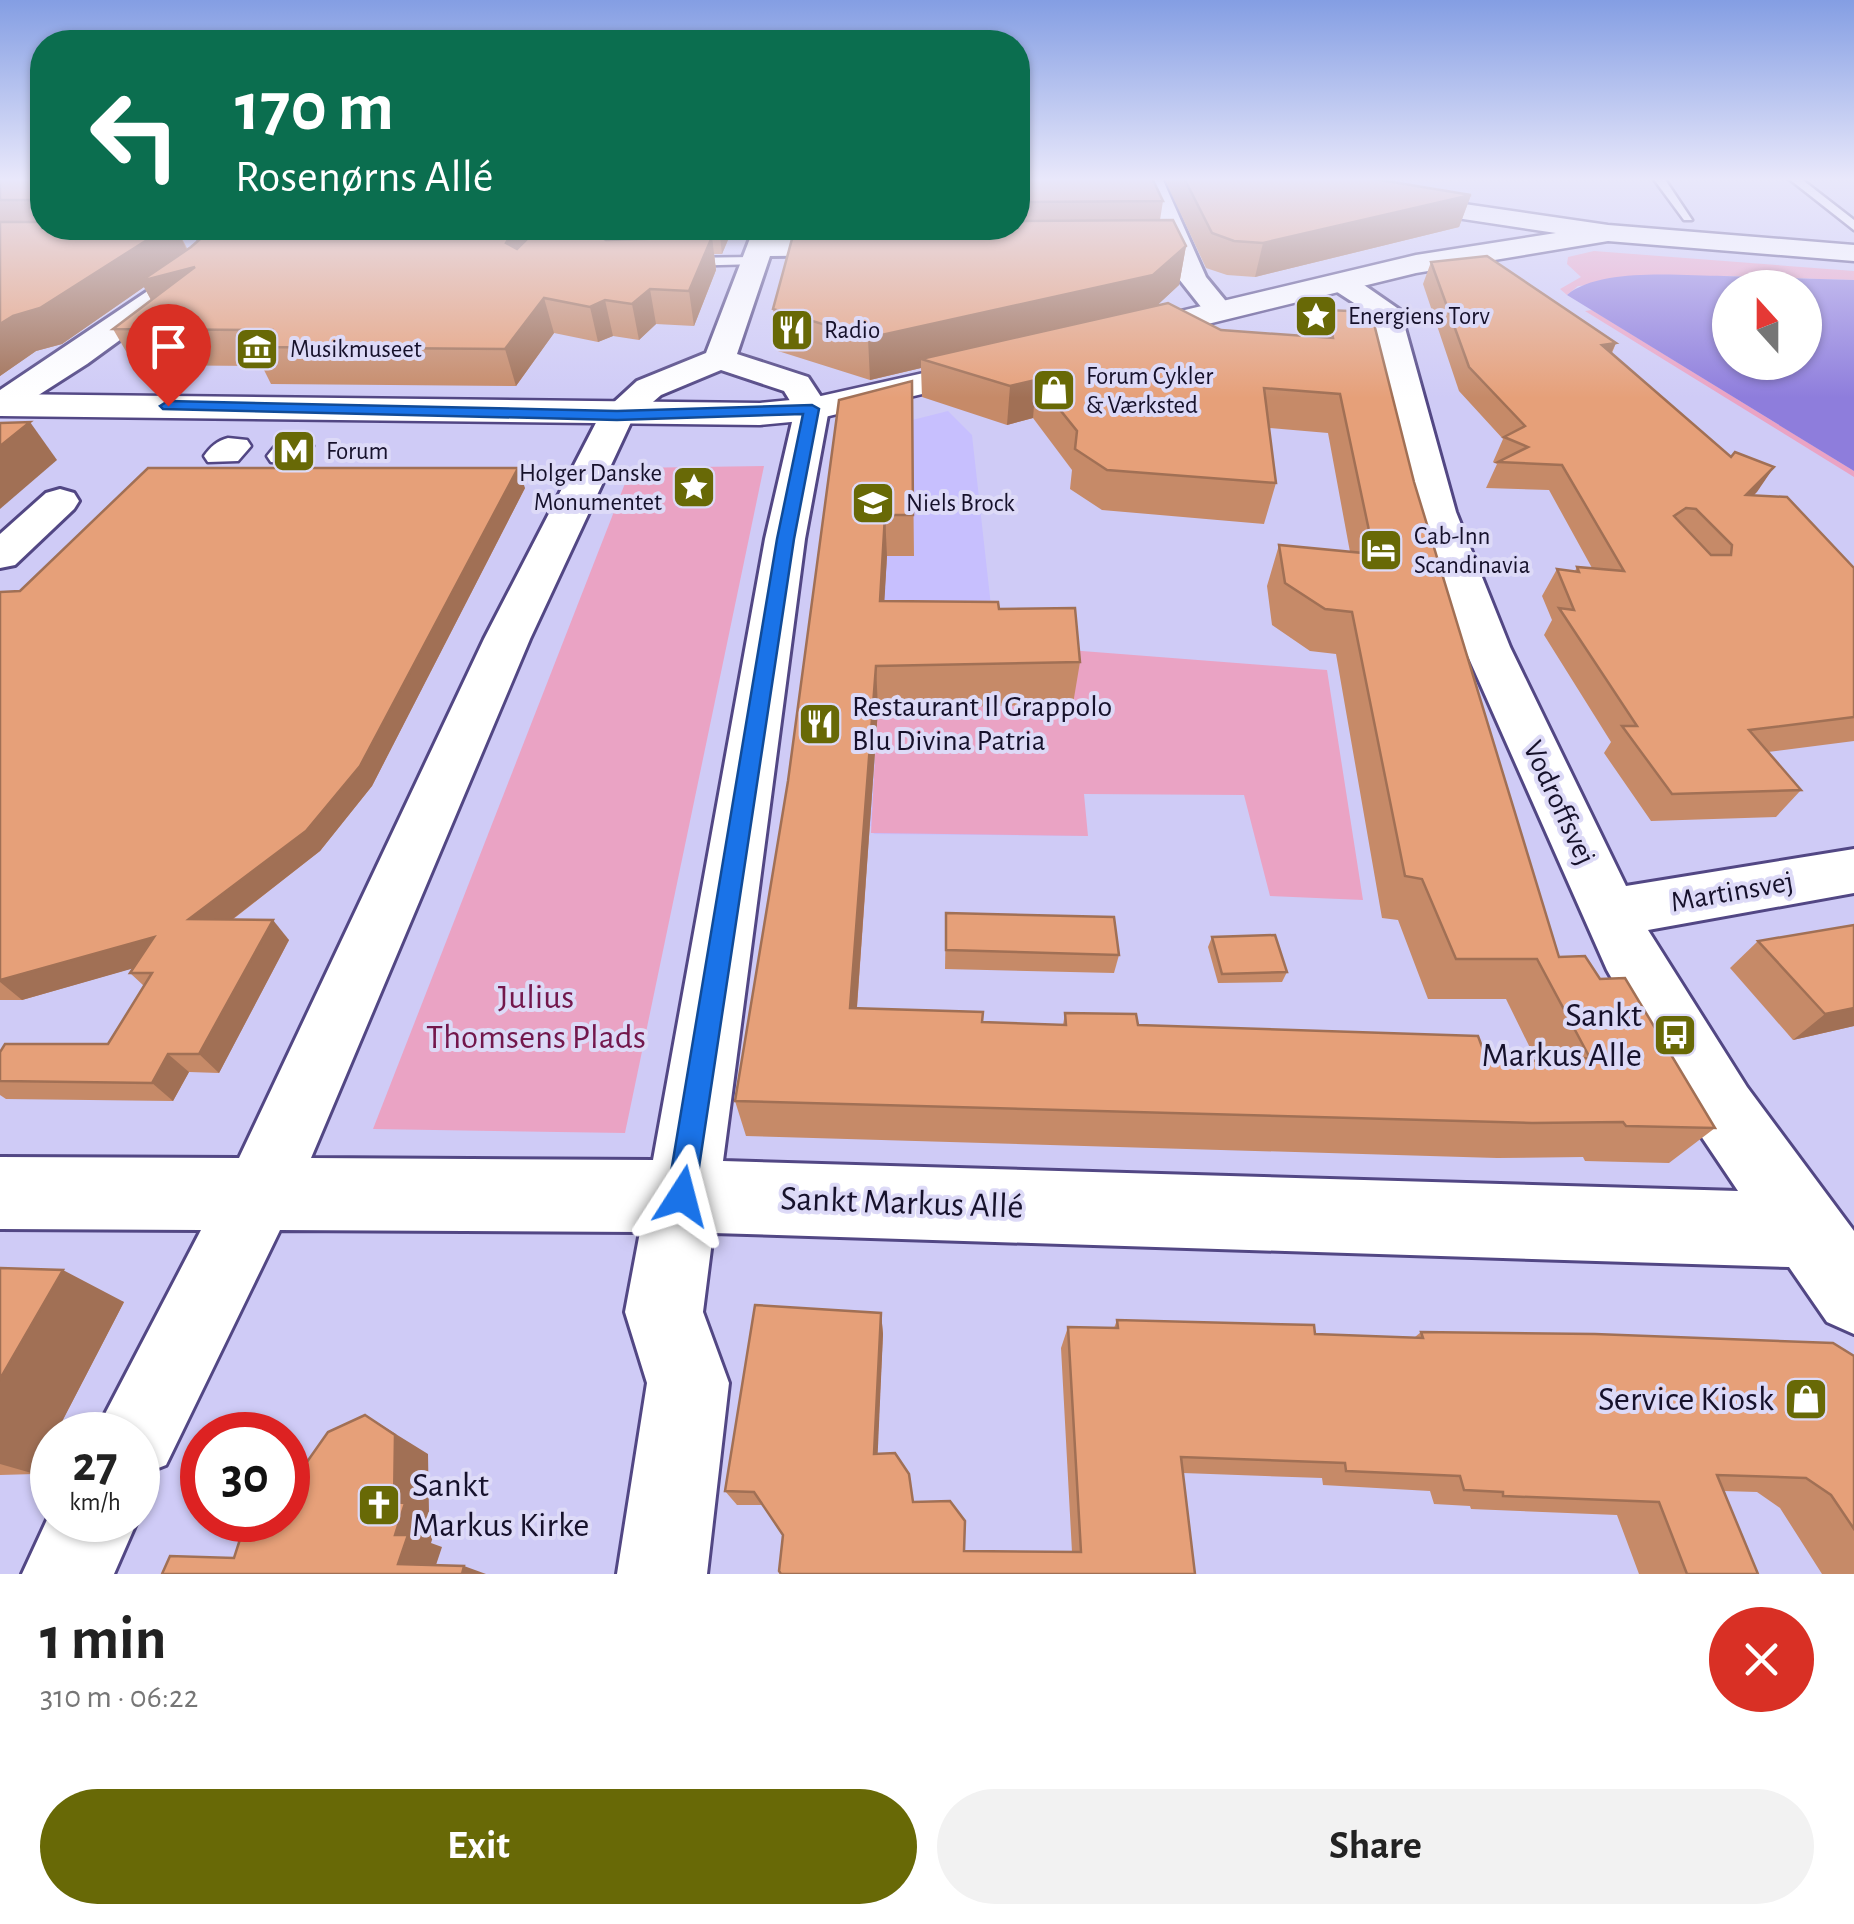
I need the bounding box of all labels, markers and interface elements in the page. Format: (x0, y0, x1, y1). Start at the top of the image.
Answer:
icon: left (70, 70, 200, 200)
text: 170 m (235, 73, 394, 143)
text: Rosenørns Allé (235, 155, 494, 200)
north arrow (1712, 270, 1822, 380)
map controls (1712, 270, 1822, 380)
place icon: Energiens Torv (1293, 293, 1339, 339)
pin (126, 304, 211, 407)
place label: Energiens Torv (1348, 304, 1490, 329)
restaurant icon: Radio (769, 307, 815, 353)
place label: Radio (824, 318, 880, 343)
icon: arrive (141, 319, 196, 374)
museum icon: Musikmuseet (234, 326, 280, 372)
place label: Musikmuseet (290, 337, 422, 362)
place label: Forum Cykler & Værksted (1086, 364, 1213, 418)
shop icon: Forum Cykler & Værksted (1031, 367, 1077, 413)
metro station icon: Forum (271, 428, 317, 474)
place label: Forum (326, 439, 389, 464)
place label: Holger Danske Monumentet (519, 461, 662, 515)
place icon: Holger Danske Monumentet (671, 464, 717, 510)
school or university icon: Niels Brock (850, 480, 896, 526)
place label: Niels Brock (906, 491, 1015, 516)
place label: Cab-Inn Scandinavia (1414, 524, 1530, 578)
hotel icon: Cab-Inn Scandinavia (1358, 527, 1404, 573)
place label: Restaurant Il Grappolo Blu Divina Patria (852, 692, 1112, 756)
restaurant icon: Restaurant Il Grappolo Blu Divina Patria (797, 701, 843, 747)
street label: Vodroffsvej (1517, 736, 1601, 870)
street label: Martinsvej (1668, 866, 1796, 918)
park label: Julius Thomsens Plads (426, 980, 646, 1055)
place label: Sankt Markus Alle (1481, 998, 1642, 1073)
bus stop icon: Sankt Markus Alle (1652, 1012, 1698, 1058)
position arrow (630, 1144, 734, 1248)
street label: Sankt Markus Allé (780, 1181, 1024, 1225)
shop icon: Service Kiosk (1783, 1376, 1829, 1422)
place label: Service Kiosk (1598, 1382, 1774, 1417)
speed limit sign: 30 (180, 1412, 310, 1542)
text: 27 (72, 1440, 118, 1490)
place label: Sankt Markus Kirke (412, 1468, 589, 1543)
church icon: Sankt Markus Kirke (356, 1482, 402, 1528)
text: km/h (69, 1490, 121, 1515)
button: close (1709, 1607, 1814, 1712)
text: 1 min (40, 1610, 166, 1670)
text: 310 m · 06:22 (40, 1681, 198, 1713)
button: Exit (40, 1789, 917, 1904)
button: Share (937, 1789, 1814, 1904)

